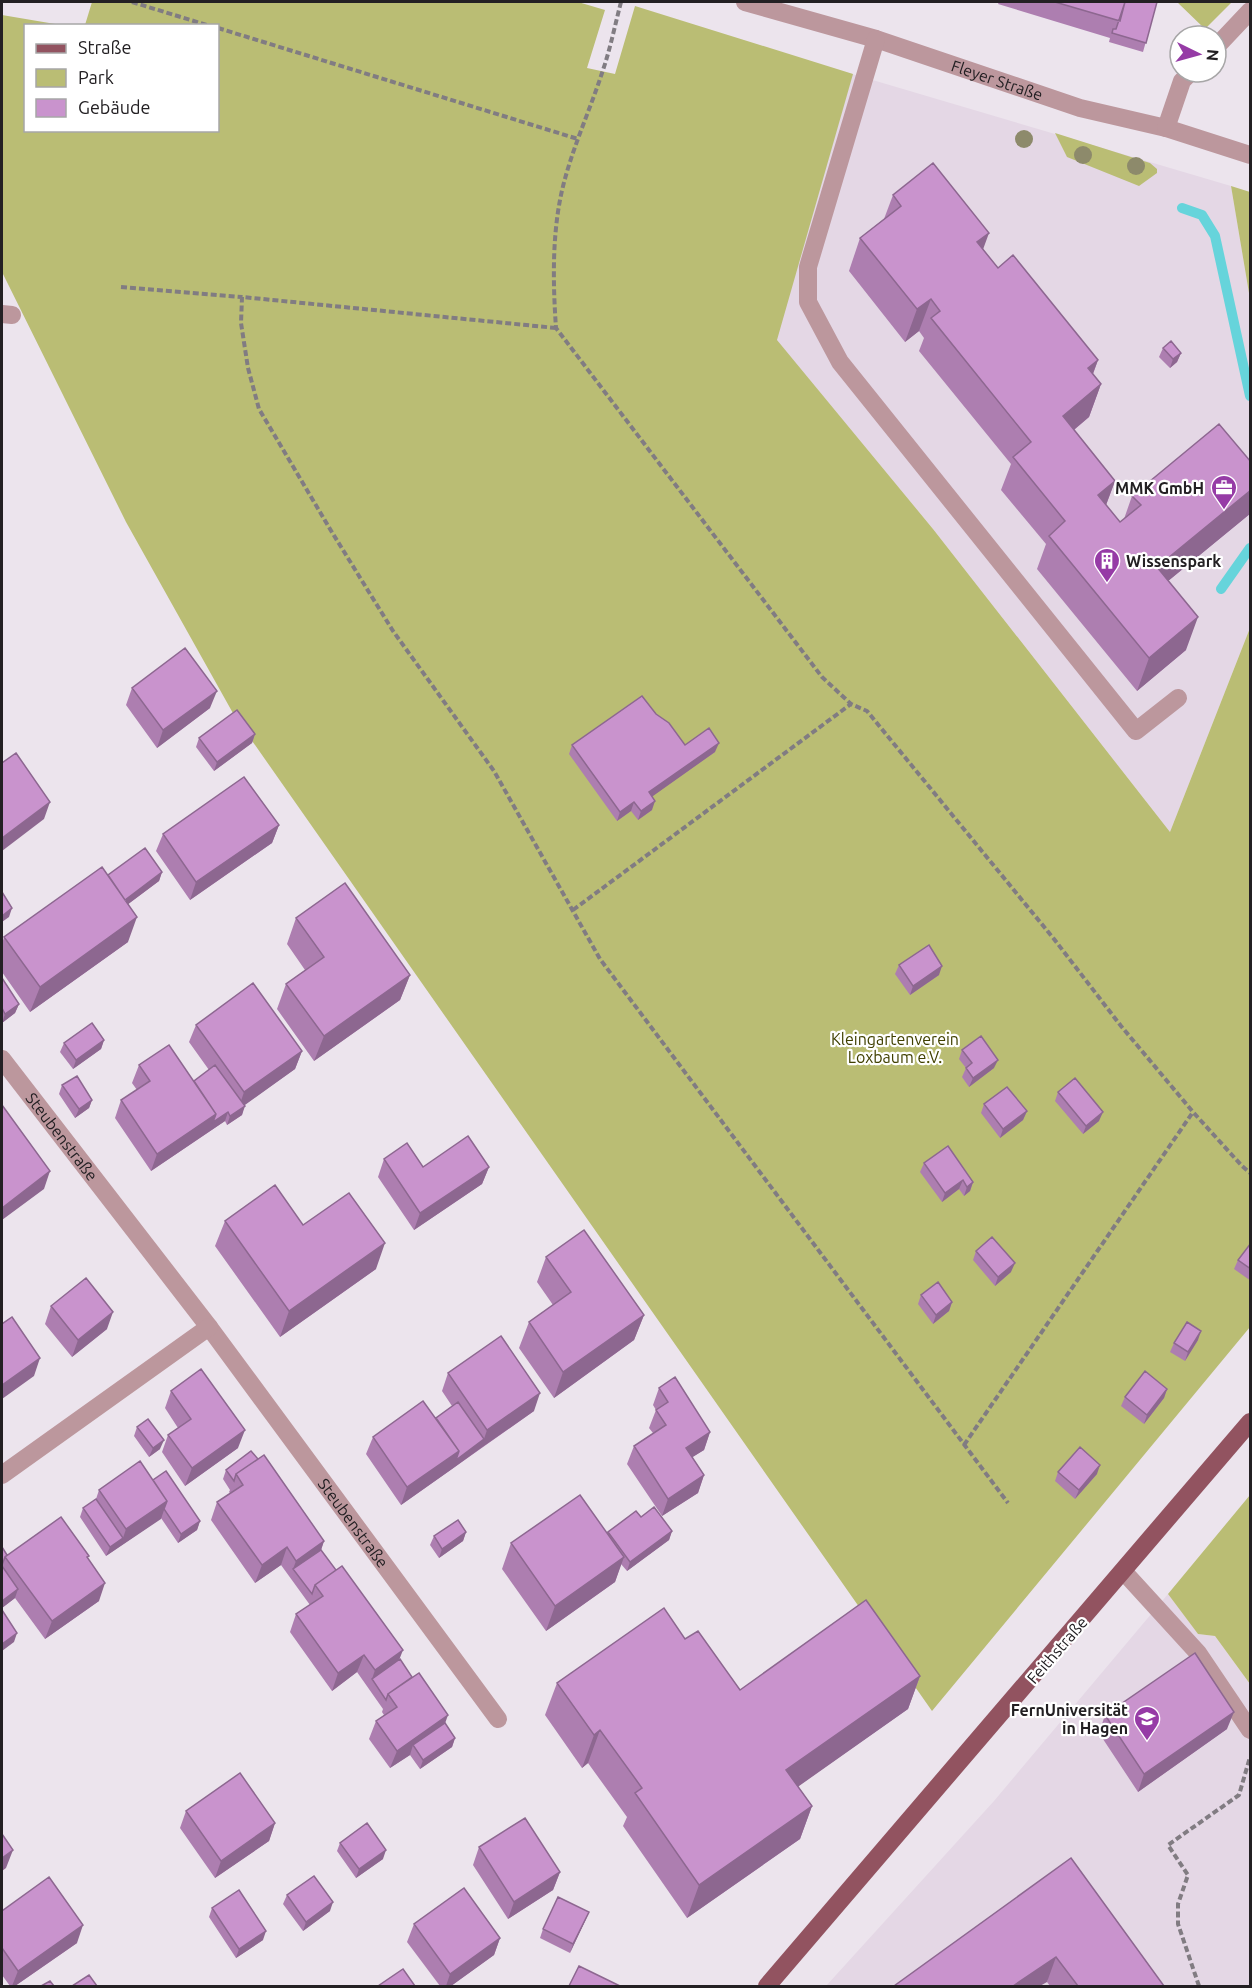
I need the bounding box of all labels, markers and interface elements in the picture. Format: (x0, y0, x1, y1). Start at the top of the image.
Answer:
legend (24, 24, 219, 132)
north arrow (1168, 24, 1228, 84)
text: Straße (78, 37, 131, 57)
text: N (1203, 49, 1222, 62)
street label: Fleyer Straße (949, 56, 1045, 104)
text: Park (78, 67, 114, 87)
text: Gebäude (78, 97, 150, 117)
office icon: MMK GmbH (1209, 473, 1239, 511)
place label: MMK GmbH (1115, 479, 1204, 497)
building icon: Wissenspark (1092, 546, 1122, 584)
place label: Wissenspark (1126, 552, 1221, 570)
park label: Kleingartenverein Loxbaum e.V. (831, 1030, 959, 1066)
street label: Steubenstraße (22, 1089, 101, 1184)
street label: Steubenstraße (315, 1475, 392, 1571)
street label: Feithstraße (1023, 1613, 1091, 1687)
place label: FernUniversität in Hagen (1011, 1701, 1128, 1737)
school or university icon: FernUniversität in Hagen (1132, 1704, 1162, 1742)

